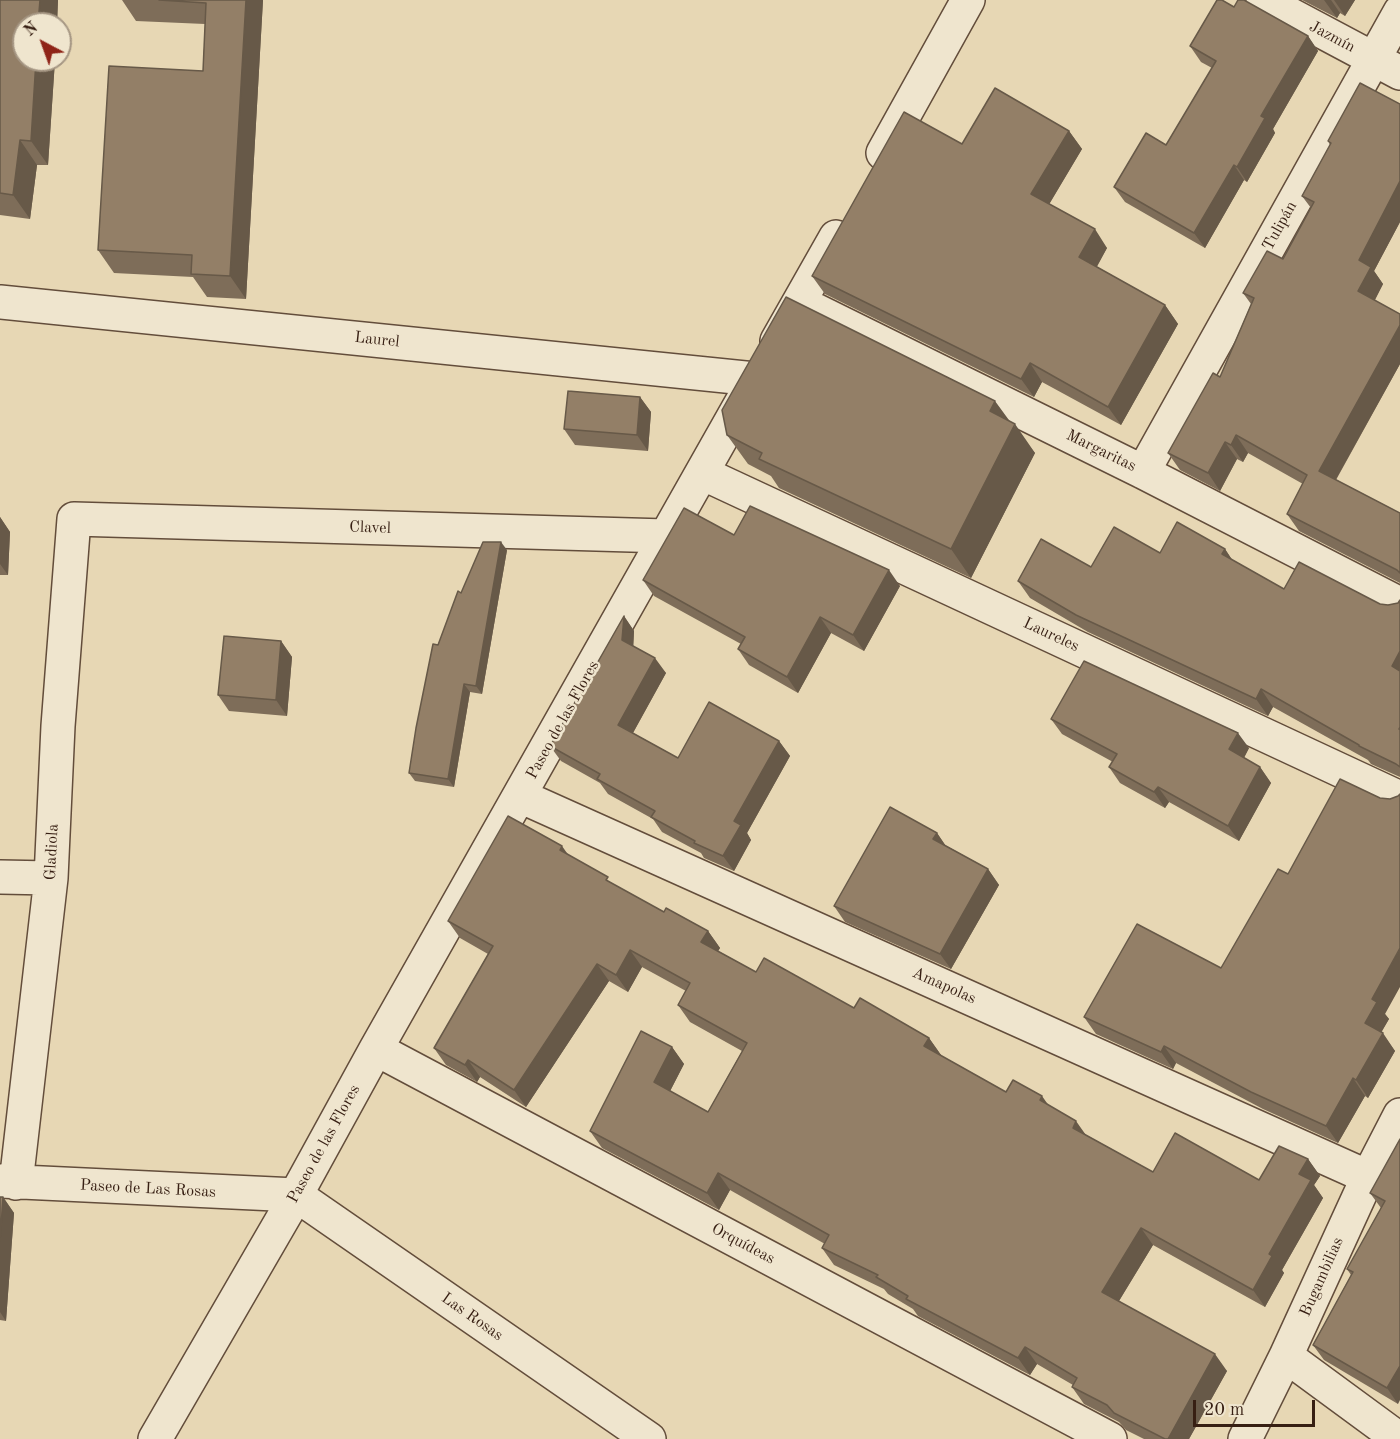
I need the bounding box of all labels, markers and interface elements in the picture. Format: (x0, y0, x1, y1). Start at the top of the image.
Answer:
north arrow (12, 12, 72, 72)
street label: Jazmín (1306, 17, 1358, 57)
text: N (22, 20, 41, 40)
street label: Tulipán (1259, 198, 1301, 254)
street label: Laurel (353, 328, 401, 352)
street label: Margaritas (1063, 426, 1139, 476)
street label: Clavel (349, 518, 391, 538)
street label: Laureles (1020, 614, 1082, 656)
street label: Paseo de las Flores (522, 657, 604, 783)
street label: Gladiola (41, 823, 63, 881)
street label: Amapolas (909, 963, 979, 1009)
street label: Paseo de las Flores (283, 1081, 365, 1207)
street label: Paseo de Las Rosas (79, 1176, 217, 1202)
street label: Orquídeas (708, 1219, 778, 1269)
street label: Bugambilias (1296, 1234, 1348, 1320)
street label: Las Rosas (437, 1289, 507, 1345)
scale bar (1196, 1388, 1318, 1426)
text: 20 m (1204, 1401, 1244, 1419)

